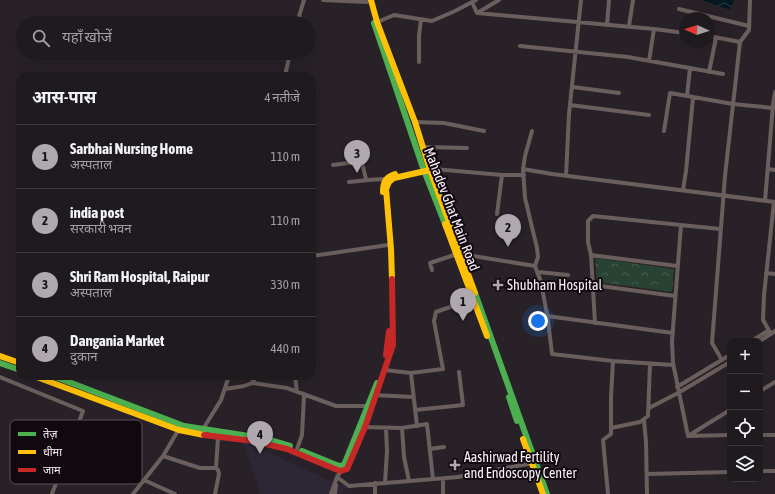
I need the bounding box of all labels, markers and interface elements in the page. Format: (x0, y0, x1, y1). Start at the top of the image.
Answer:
north arrow (679, 12, 715, 48)
search box (16, 16, 316, 60)
icon: search (30, 27, 52, 49)
text: यहाँ खोजें (62, 28, 112, 45)
text: आस-पास (32, 87, 96, 107)
text: 4 नतीजे (264, 90, 300, 105)
text: Sarbhai Nursing Home (70, 140, 193, 157)
pin: 3 (344, 140, 370, 173)
street label: Mahadev Ghat Main Road (421, 145, 483, 273)
text: 1 (42, 149, 48, 164)
text: 110 m (271, 149, 300, 164)
text: अस्पताल (70, 157, 112, 172)
text: india post (70, 204, 124, 221)
text: 2 (42, 213, 48, 228)
text: 110 m (271, 213, 300, 228)
pin: 2 (495, 214, 521, 247)
text: सरकारी भवन (70, 221, 132, 236)
text: Shri Ram Hospital, Raipur (70, 268, 209, 285)
text: 3 (42, 277, 48, 292)
text: 330 m (271, 277, 300, 292)
place label: Shubham Hospital (507, 277, 602, 293)
marker: Shubham Hospital (492, 279, 504, 291)
text: अस्पताल (70, 285, 112, 300)
pin: 1 (450, 288, 476, 321)
your location (528, 311, 548, 331)
text: Dangania Market (70, 332, 164, 349)
map controls (727, 338, 763, 482)
button: + (727, 338, 763, 374)
text: 4 (42, 341, 48, 356)
text: 440 m (271, 341, 300, 356)
text: दुकान (70, 349, 97, 364)
button: − (727, 374, 763, 410)
button: locate (727, 410, 763, 446)
legend (10, 420, 142, 484)
pin: 4 (247, 421, 273, 454)
text: तेज़ (43, 428, 58, 440)
text: धीमा (43, 446, 62, 458)
button: layers (727, 446, 763, 482)
place label: Aashirwad Fertility and Endoscopy Center (464, 449, 577, 481)
marker: Aashirwad Fertility and Endoscopy Center (449, 459, 461, 471)
text: जाम (43, 464, 61, 476)

